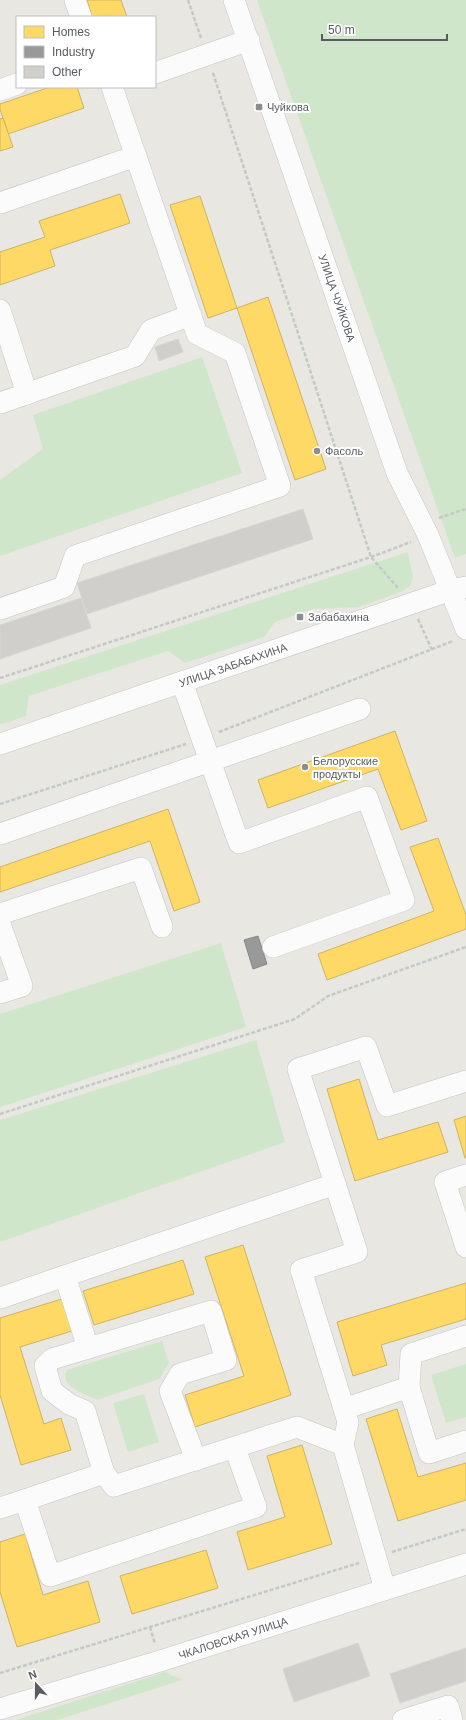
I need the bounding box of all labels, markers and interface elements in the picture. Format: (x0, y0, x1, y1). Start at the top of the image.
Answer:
legend (16, 16, 156, 88)
scale bar (322, 16, 447, 42)
text: 50 m (328, 23, 355, 37)
text: Homes (52, 25, 90, 39)
text: Industry (52, 45, 95, 59)
text: Other (52, 65, 82, 79)
place label: Чуйкова (267, 101, 310, 113)
marker: Чуйкова (254, 102, 264, 112)
street label: УЛИЦА ЧУЙКОВА (316, 253, 358, 344)
place label: Фасоль (325, 445, 363, 457)
marker: Фасоль (312, 446, 322, 456)
place label: Забабахина (308, 611, 370, 623)
marker: Забабахина (295, 612, 305, 622)
street label: УЛИЦА ЗАБАБАХИНА (177, 641, 289, 689)
place label: Белорусские продукты (313, 755, 378, 780)
marker: Белорусские продукты (300, 762, 310, 772)
street label: ЧКАЛОВСКАЯ УЛИЦА (177, 1614, 290, 1661)
north arrow (16, 1664, 56, 1704)
text: N (27, 1668, 38, 1682)

